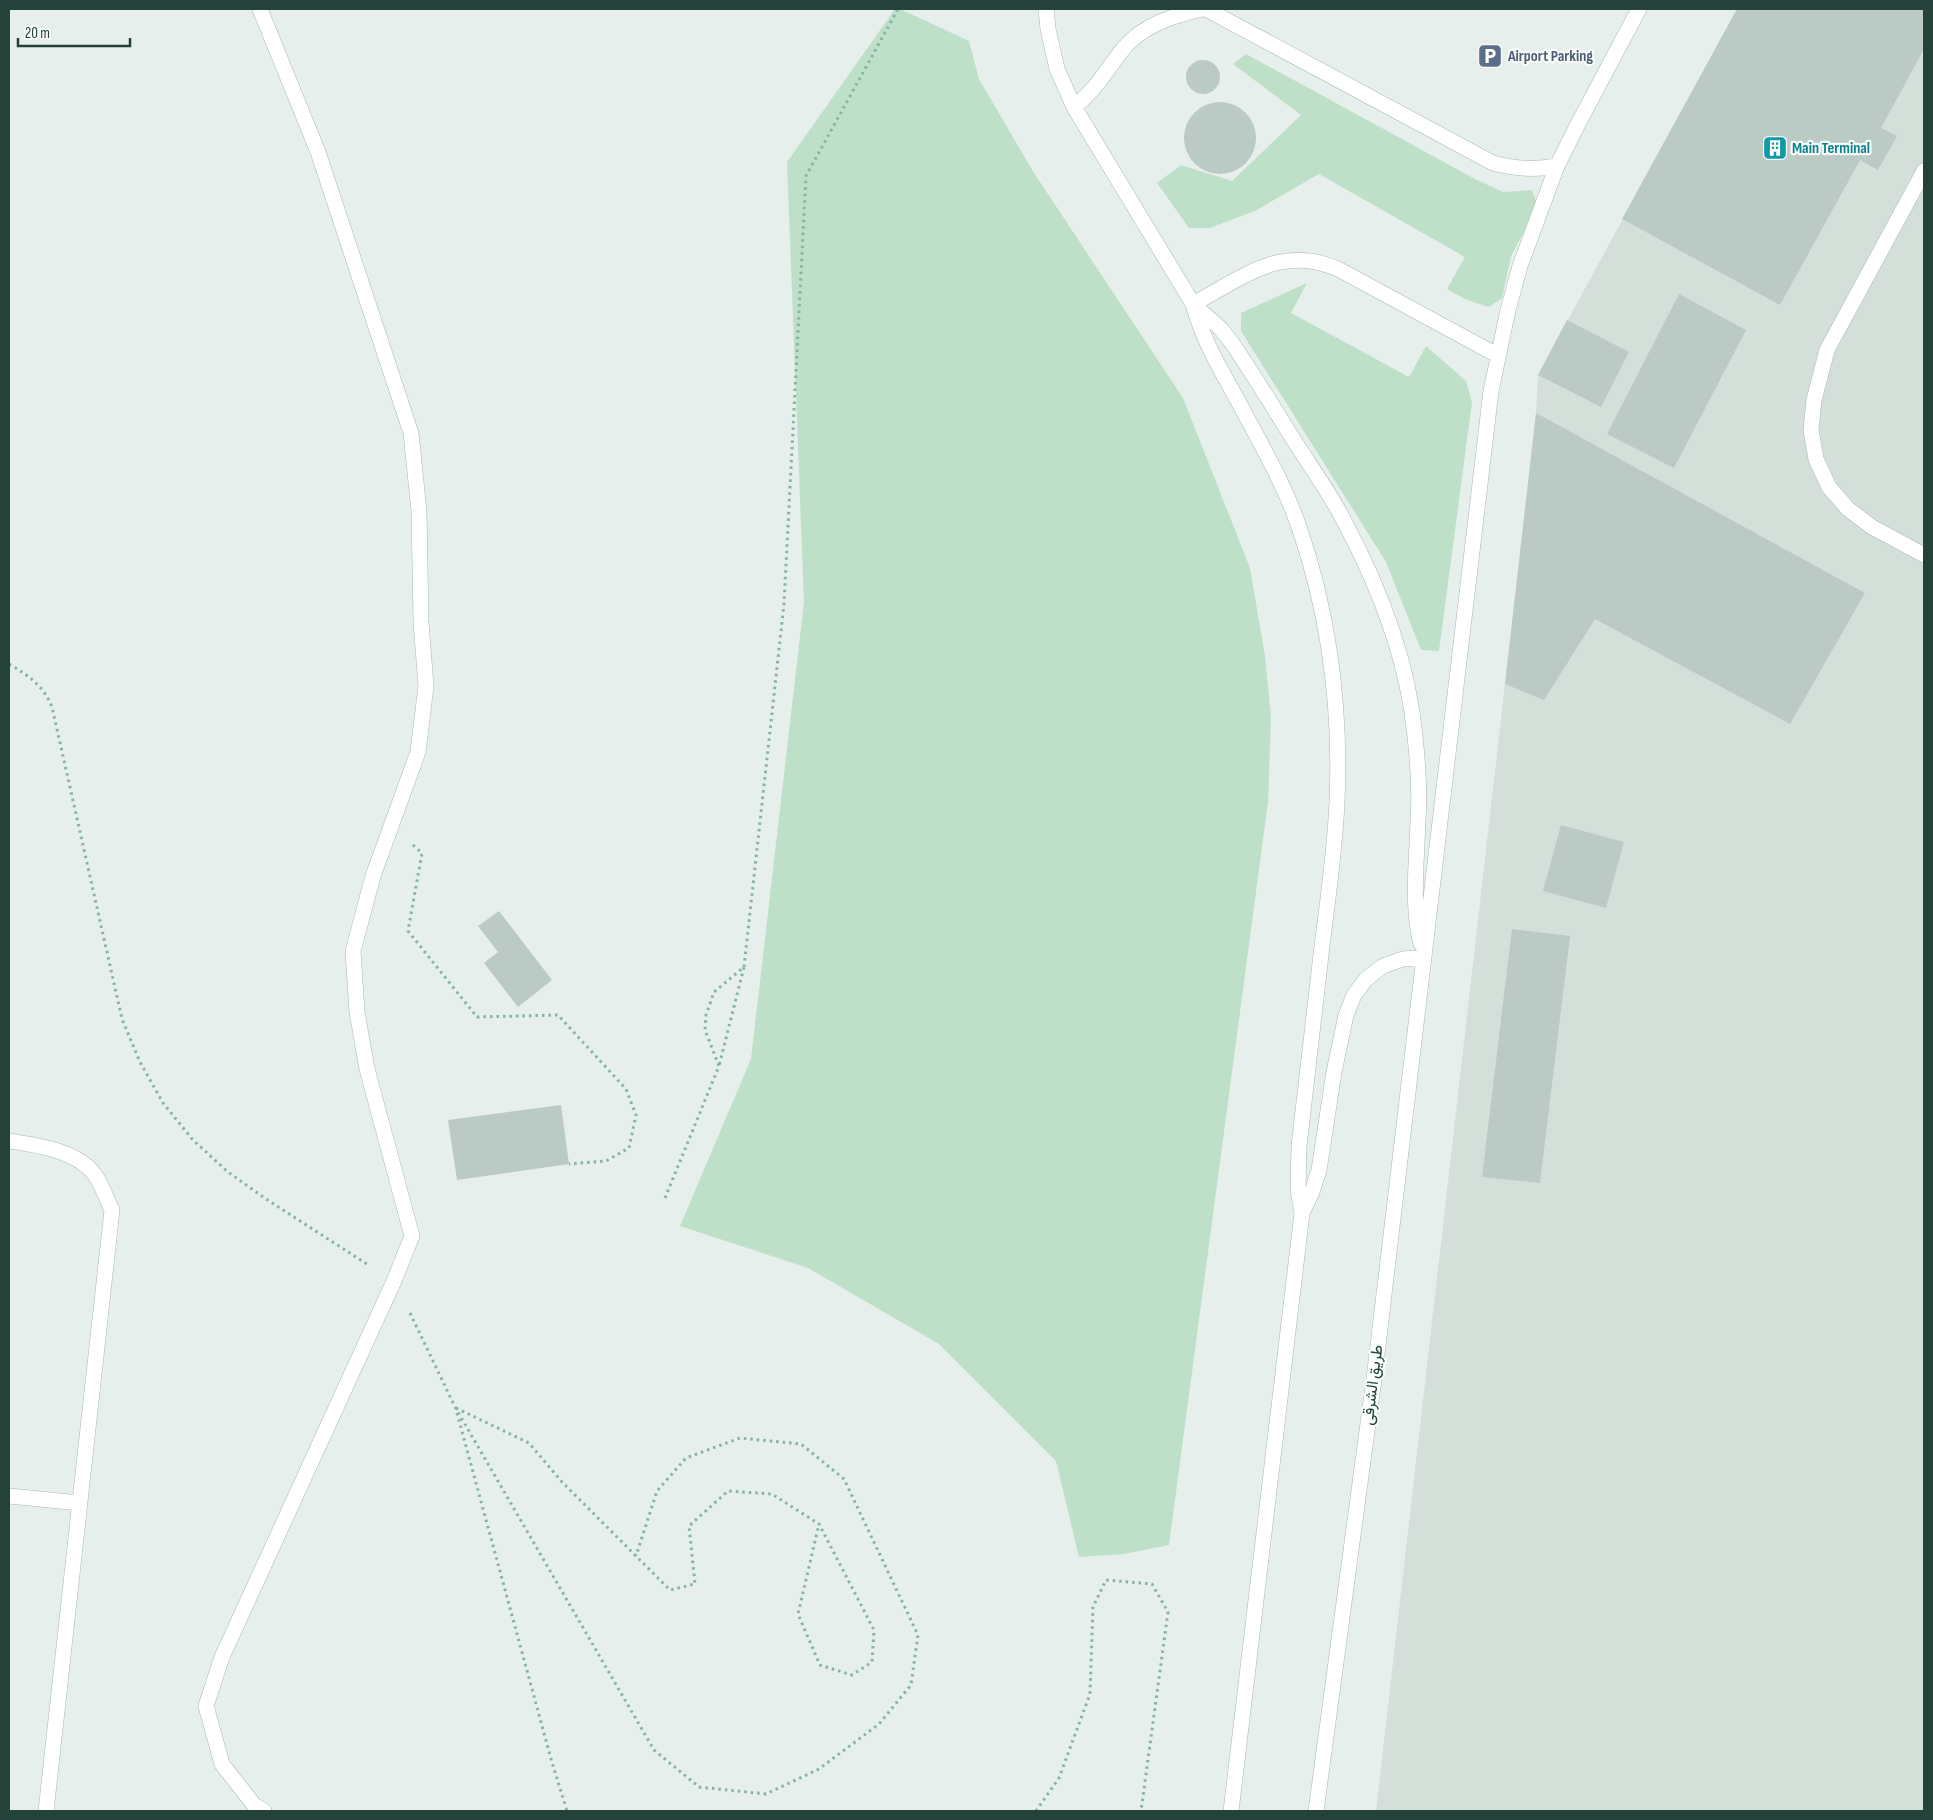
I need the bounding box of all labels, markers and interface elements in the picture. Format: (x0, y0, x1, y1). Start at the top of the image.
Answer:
scale bar (18, 15, 130, 47)
text: 20 m (25, 24, 50, 43)
parking icon: Airport Parking (1477, 43, 1503, 69)
place label: Airport Parking (1507, 47, 1593, 66)
building icon: Main Terminal (1762, 135, 1788, 161)
place label: Main Terminal (1792, 139, 1870, 158)
street label: طريق الشرقى (1359, 1344, 1387, 1426)

